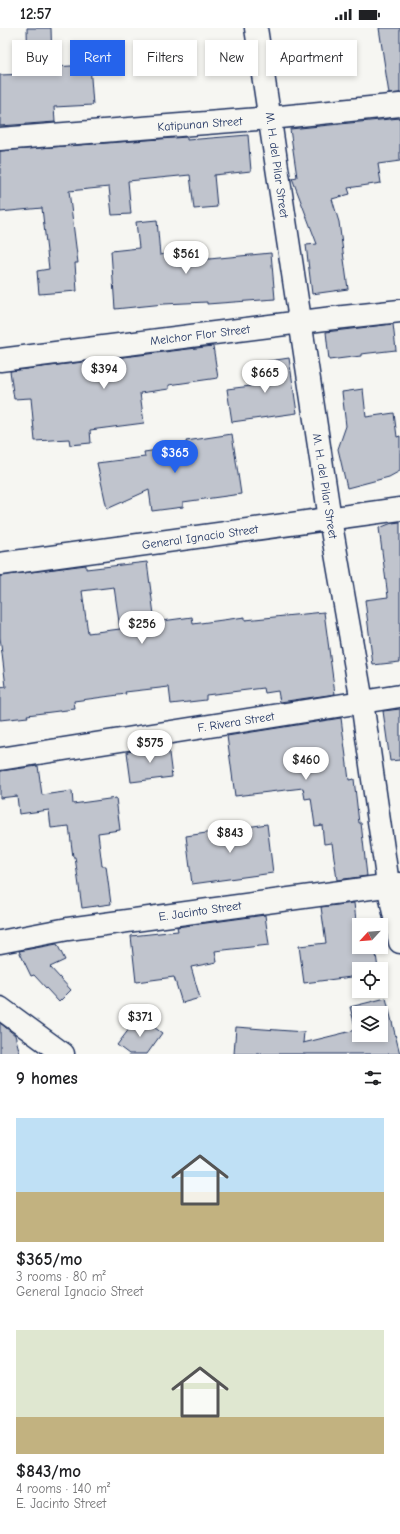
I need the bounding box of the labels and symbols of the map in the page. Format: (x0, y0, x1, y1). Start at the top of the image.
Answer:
street label: M. H. del Pilar Street (263, 111, 291, 219)
street label: Katipunan Street (157, 114, 243, 134)
pin: $561 (162, 241, 210, 275)
street label: Melchor Flor Street (149, 322, 251, 348)
pin: $394 (80, 356, 128, 390)
pin: $665 (241, 360, 289, 394)
street label: M. H. del Pilar Street (310, 432, 340, 540)
pin: $365 (151, 440, 199, 474)
street label: General Ignacio Street (141, 522, 260, 552)
pin: $256 (118, 611, 166, 645)
street label: F. Rivera Street (197, 709, 276, 735)
pin: $575 (126, 730, 174, 764)
pin: $460 (282, 747, 330, 781)
pin: $843 (206, 820, 254, 854)
street label: E. Jacinto Street (158, 898, 243, 924)
north arrow (352, 918, 388, 954)
pin: $371 (116, 1004, 164, 1038)

